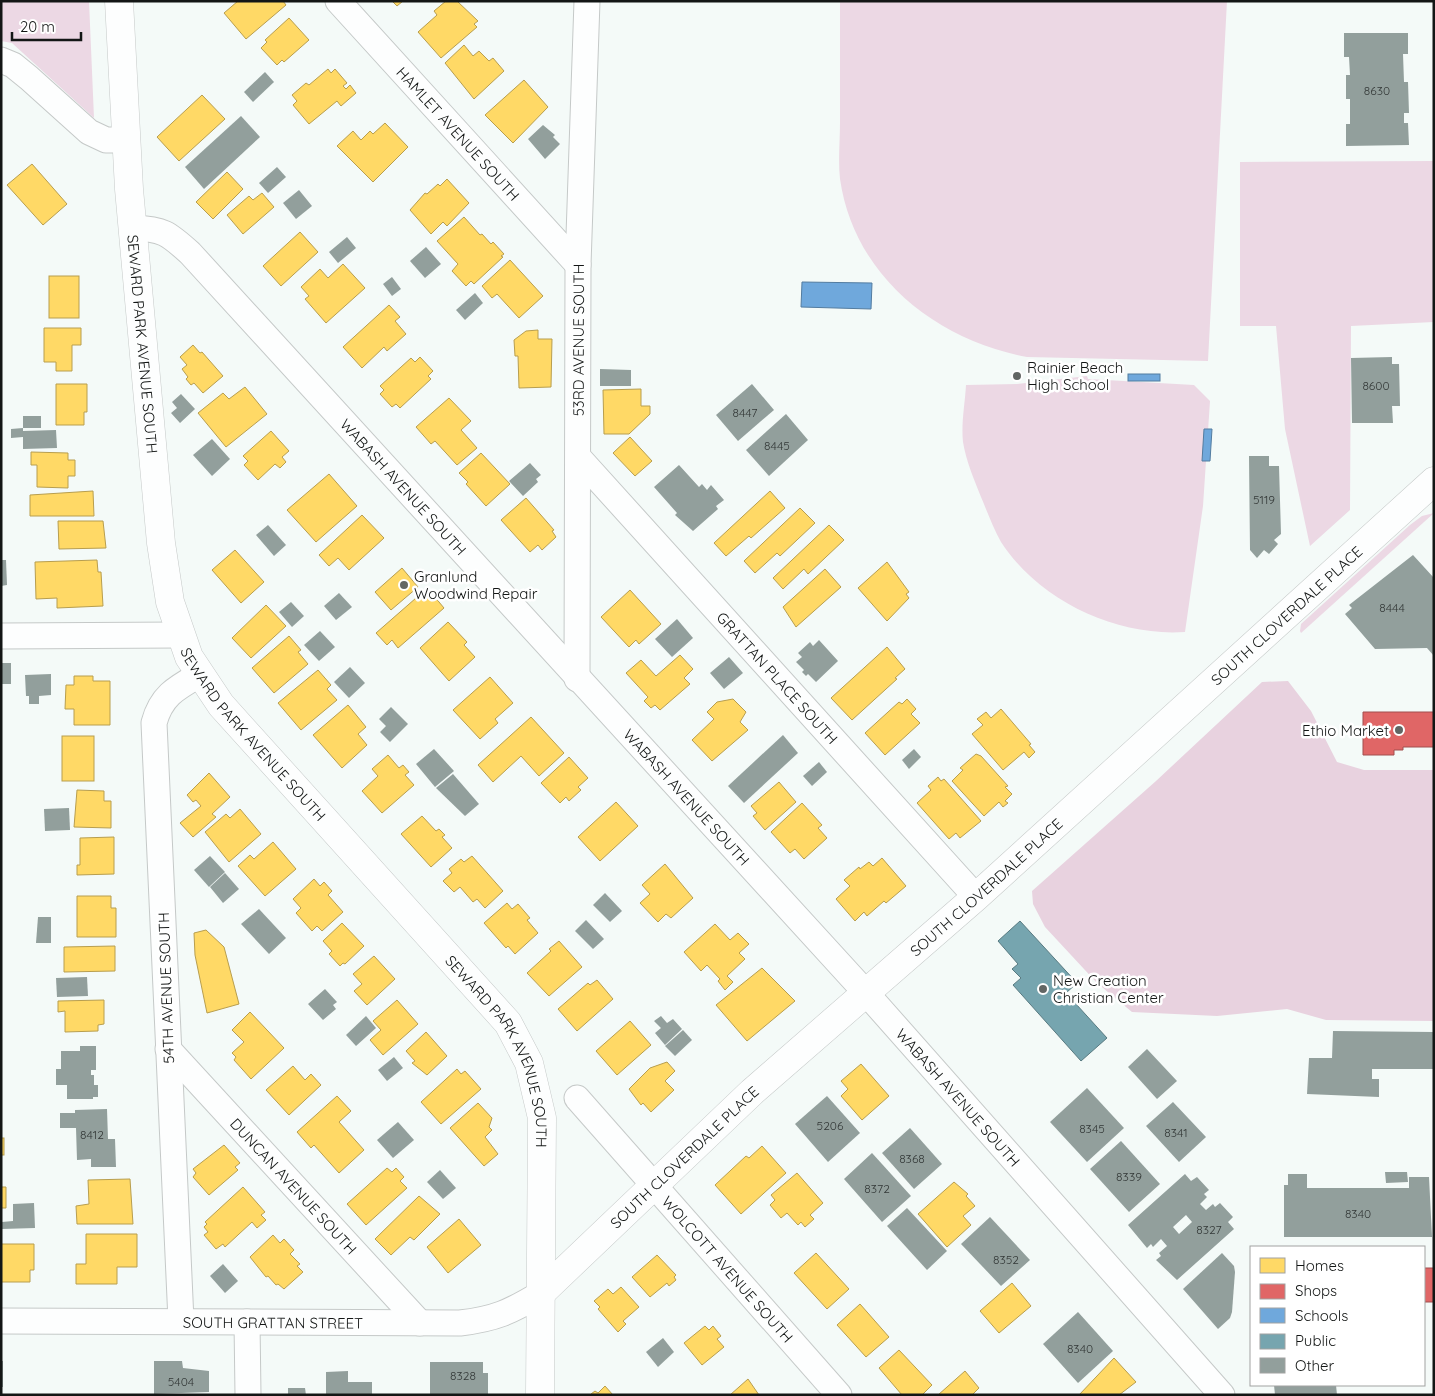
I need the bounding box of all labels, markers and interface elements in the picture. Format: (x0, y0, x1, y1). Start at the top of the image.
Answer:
scale bar (12, 10, 81, 42)
text: 20 m (20, 17, 55, 36)
street label: HAMLET AVENUE SOUTH (393, 63, 524, 204)
house number: 8630 (1364, 83, 1390, 98)
street label: SEWARD PARK AVENUE SOUTH (124, 234, 162, 454)
street label: 53RD AVENUE SOUTH (568, 264, 588, 416)
place label: Rainier Beach High School (1027, 358, 1123, 394)
marker: Rainier Beach High School (1011, 370, 1023, 382)
house number: 8600 (1362, 378, 1390, 393)
house number: 8447 (733, 405, 757, 420)
street label: WABASH AVENUE SOUTH (336, 414, 471, 559)
house number: 8445 (764, 438, 790, 453)
house number: 5119 (1253, 492, 1275, 507)
street label: SOUTH CLOVERDALE PLACE (1207, 542, 1366, 689)
place label: Granlund Woodwind Repair (414, 567, 538, 603)
marker: Granlund Woodwind Repair (398, 579, 410, 591)
house number: 8444 (1379, 600, 1405, 615)
street label: GRATTAN PLACE SOUTH (713, 608, 842, 748)
street label: SEWARD PARK AVENUE SOUTH (177, 645, 330, 825)
place label: Ethio Market (1302, 721, 1389, 740)
marker: Ethio Market (1393, 724, 1405, 736)
street label: WABASH AVENUE SOUTH (620, 725, 754, 869)
street label: SOUTH CLOVERDALE PLACE (906, 814, 1066, 960)
street label: 54TH AVENUE SOUTH (154, 912, 178, 1064)
street label: SEWARD PARK AVENUE SOUTH (442, 951, 552, 1148)
place label: New Creation Christian Center (1053, 971, 1164, 1007)
marker: New Creation Christian Center (1037, 983, 1049, 995)
street label: WABASH AVENUE SOUTH (892, 1024, 1025, 1170)
street label: SOUTH CLOVERDALE PLACE (606, 1081, 762, 1232)
street label: DUNCAN AVENUE SOUTH (226, 1114, 361, 1258)
house number: 5206 (817, 1118, 844, 1133)
house number: 8345 (1079, 1121, 1105, 1136)
house number: 8341 (1164, 1125, 1188, 1140)
house number: 8412 (80, 1127, 104, 1142)
house number: 8368 (899, 1151, 925, 1166)
house number: 8339 (1116, 1169, 1142, 1184)
house number: 8372 (864, 1181, 890, 1196)
street label: WOLCOTT AVENUE SOUTH (658, 1192, 797, 1346)
house number: 8340 (1345, 1206, 1371, 1221)
house number: 8327 (1196, 1222, 1222, 1237)
legend (1250, 1246, 1425, 1386)
house number: 8352 (993, 1252, 1019, 1267)
text: Homes (1295, 1256, 1344, 1275)
text: Shops (1295, 1281, 1337, 1300)
text: Schools (1295, 1306, 1348, 1325)
street label: SOUTH GRATTAN STREET (183, 1312, 363, 1332)
text: Public (1295, 1331, 1336, 1350)
house number: 8340 (1067, 1341, 1093, 1356)
text: Other (1295, 1356, 1335, 1375)
house number: 8328 (450, 1368, 476, 1383)
house number: 5404 (168, 1374, 194, 1389)

